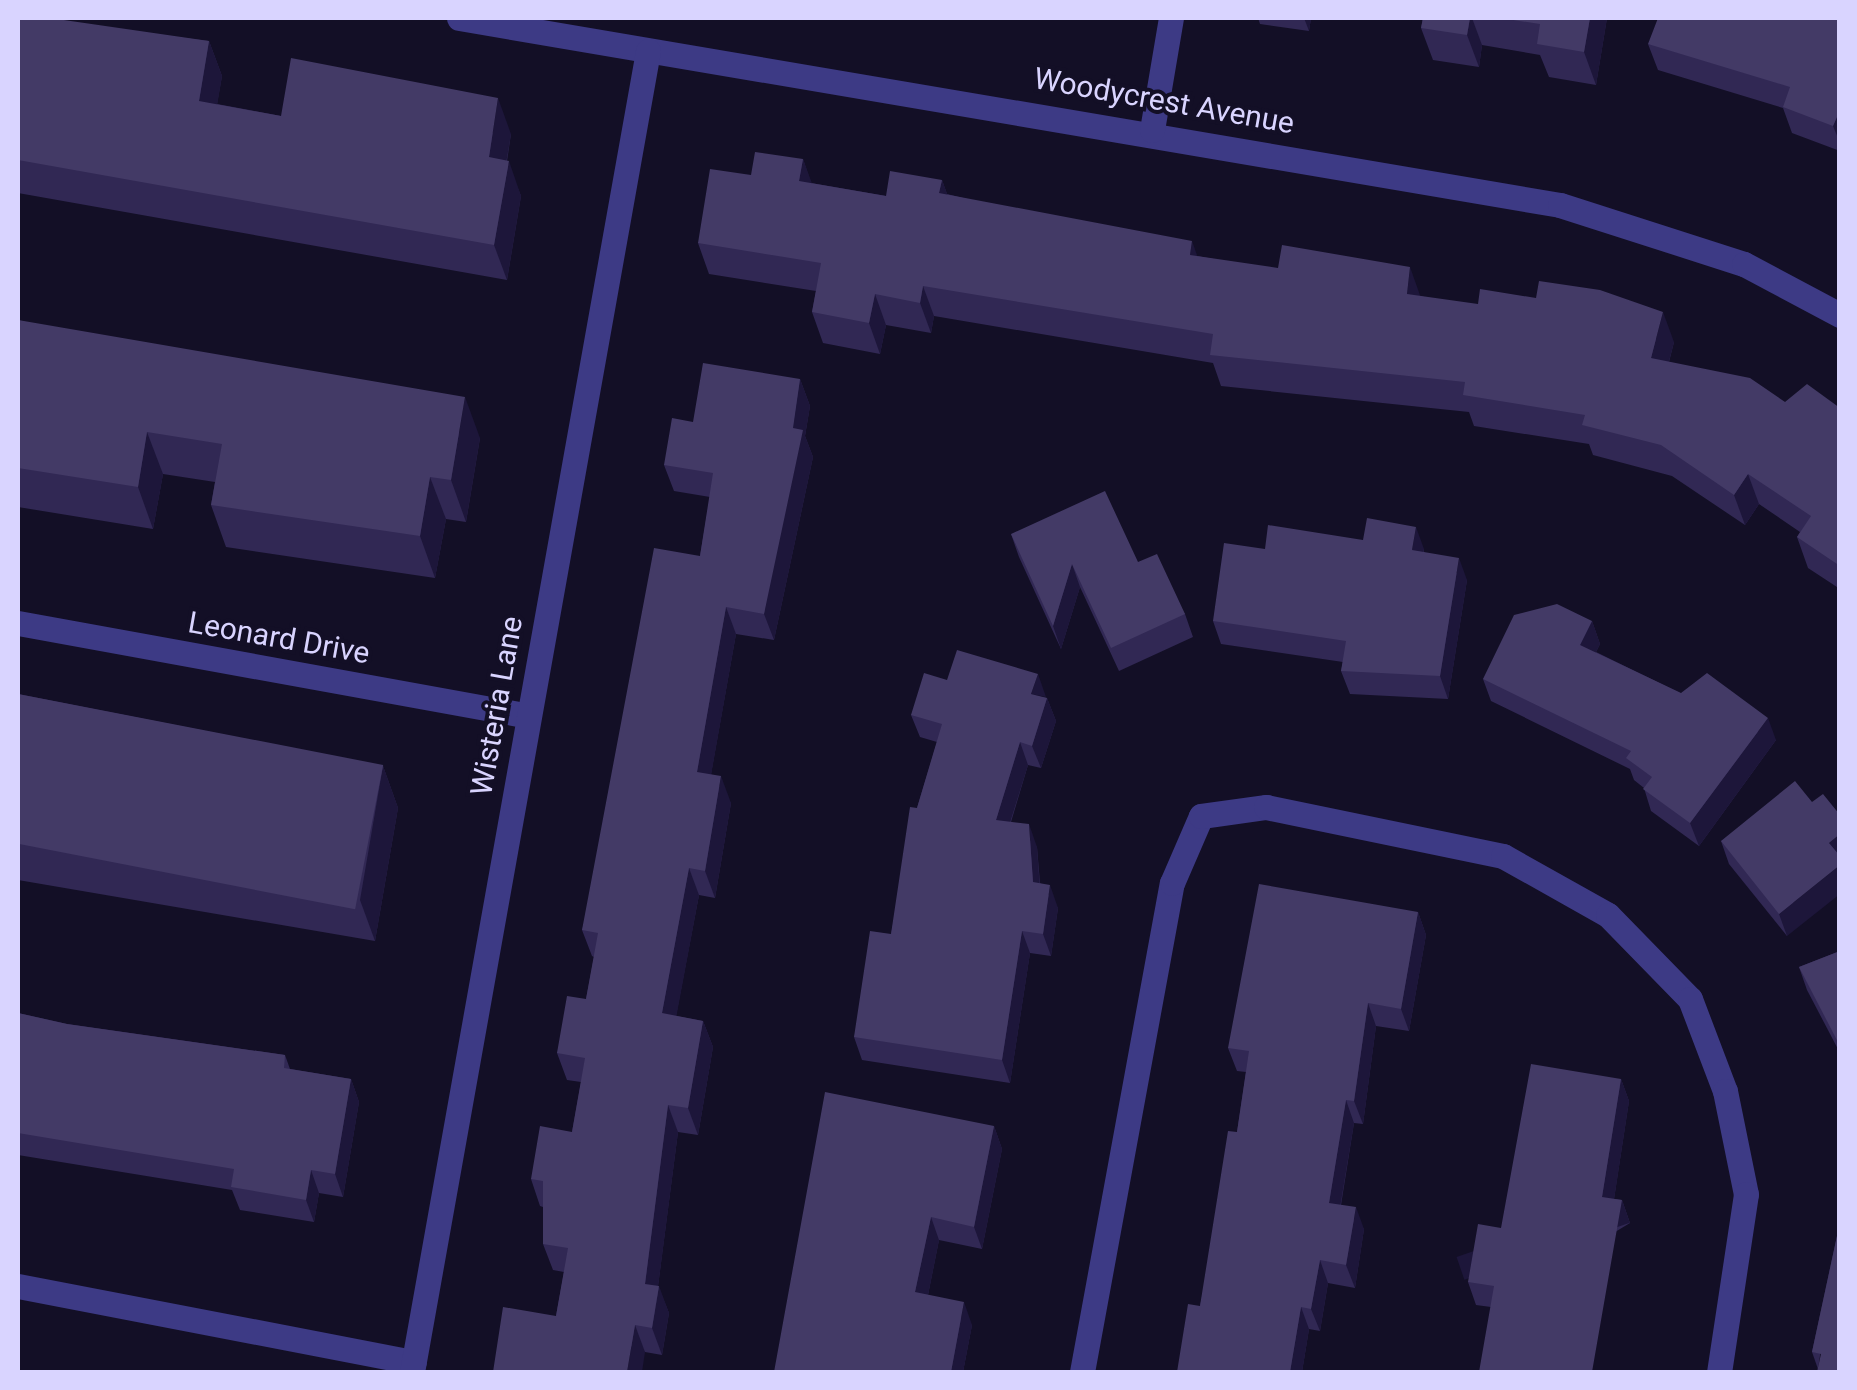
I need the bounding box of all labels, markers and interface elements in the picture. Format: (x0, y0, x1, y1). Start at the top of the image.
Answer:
street label: Woodycrest Avenue (1031, 60, 1297, 142)
street label: Leonard Drive (185, 604, 373, 672)
street label: Wisteria Lane (464, 614, 530, 798)

